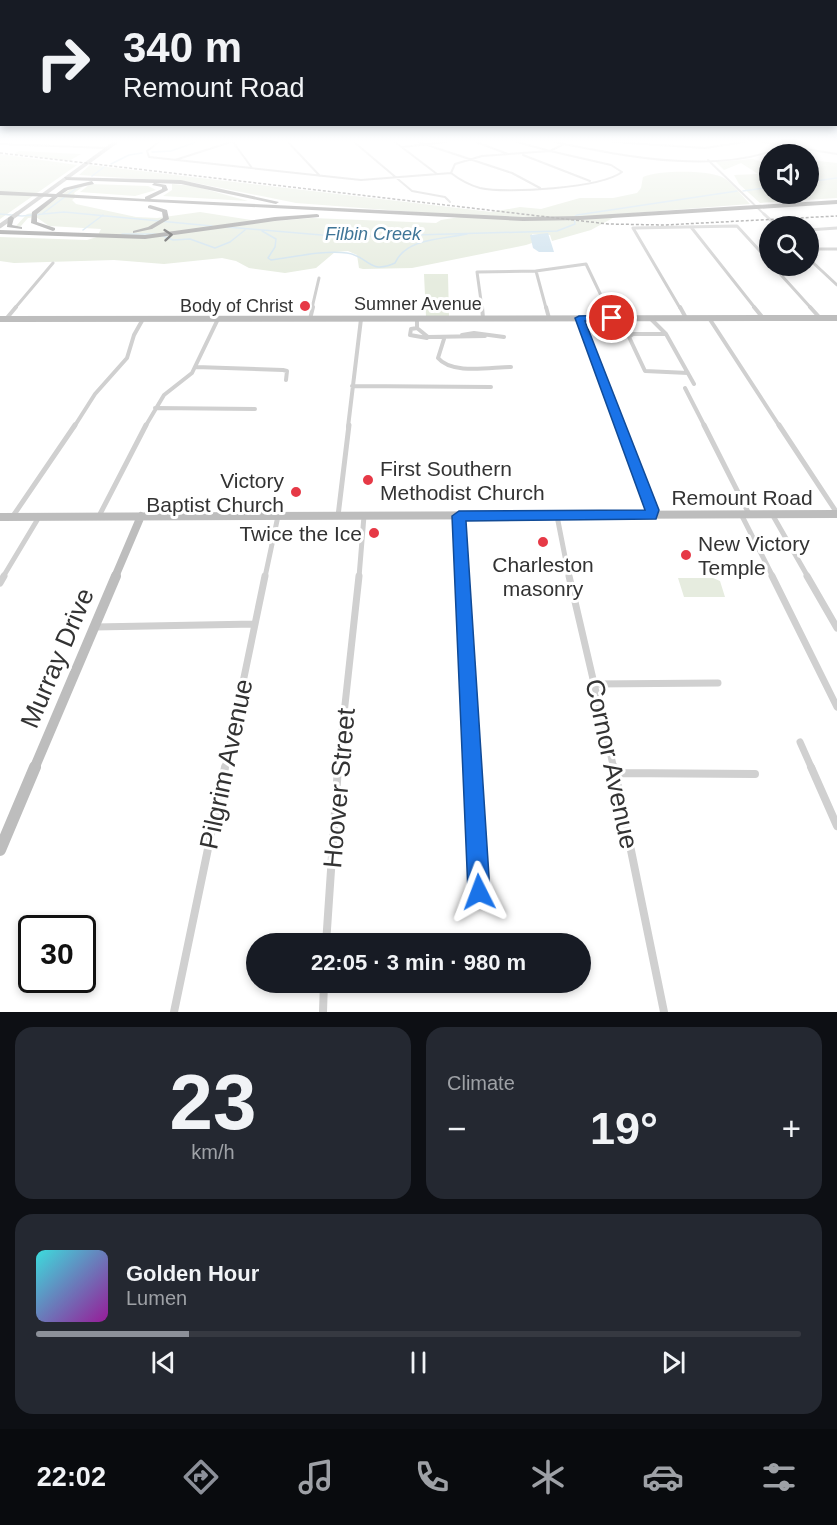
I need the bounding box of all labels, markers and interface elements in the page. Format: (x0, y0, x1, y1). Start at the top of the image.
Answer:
icon: right (24, 24, 102, 102)
text: 340 m (123, 24, 242, 71)
text: Remount Road (123, 73, 305, 103)
map controls (759, 144, 819, 276)
button: sound (759, 144, 819, 204)
button: search (759, 216, 819, 276)
water label: Filbin Creek (325, 224, 422, 244)
one-way arrow (163, 229, 172, 242)
pin (586, 292, 637, 343)
street label: Sumner Avenue (354, 294, 482, 314)
place label: Body of Christ (180, 296, 293, 316)
marker: Body of Christ (298, 299, 312, 313)
icon: arrive (595, 301, 628, 334)
place label: First Southern Methodist Church (380, 457, 545, 504)
place label: Victory Baptist Church (146, 469, 284, 516)
marker: First Southern Methodist Church (361, 473, 375, 487)
marker: Victory Baptist Church (289, 485, 303, 499)
street label: Remount Road (671, 486, 813, 509)
place label: Twice the Ice (239, 522, 362, 545)
marker: Twice the Ice (367, 526, 381, 540)
place label: New Victory Temple (698, 532, 810, 579)
marker: Charleston masonry (536, 535, 550, 549)
marker: New Victory Temple (679, 548, 693, 562)
place label: Charleston masonry (492, 553, 594, 600)
street label: Murray Drive (14, 584, 100, 732)
street label: Pilgrim Avenue (193, 676, 259, 852)
street label: Cornor Avenue (579, 676, 645, 852)
street label: Hoover Street (317, 706, 361, 869)
position arrow (447, 860, 511, 924)
speed limit sign: 30 (18, 915, 96, 993)
text: 22:05 · 3 min · 980 m (311, 950, 526, 975)
text: 23 (170, 1058, 256, 1146)
text: Climate (447, 1072, 515, 1094)
text: 19° (590, 1103, 658, 1154)
text: − (447, 1110, 466, 1147)
text: + (782, 1110, 801, 1147)
text: km/h (191, 1141, 235, 1163)
text: Golden Hour (126, 1261, 259, 1286)
text: Lumen (126, 1287, 187, 1309)
icon: previous (147, 1346, 180, 1379)
icon: pause (402, 1346, 435, 1379)
icon: next (657, 1346, 690, 1379)
icon: directions (180, 1456, 222, 1498)
icon: music (295, 1456, 337, 1498)
icon: phone (411, 1456, 453, 1498)
icon: climate (527, 1456, 569, 1498)
icon: car (642, 1456, 684, 1498)
icon: filters (758, 1456, 800, 1498)
text: 22:02 (37, 1462, 106, 1492)

